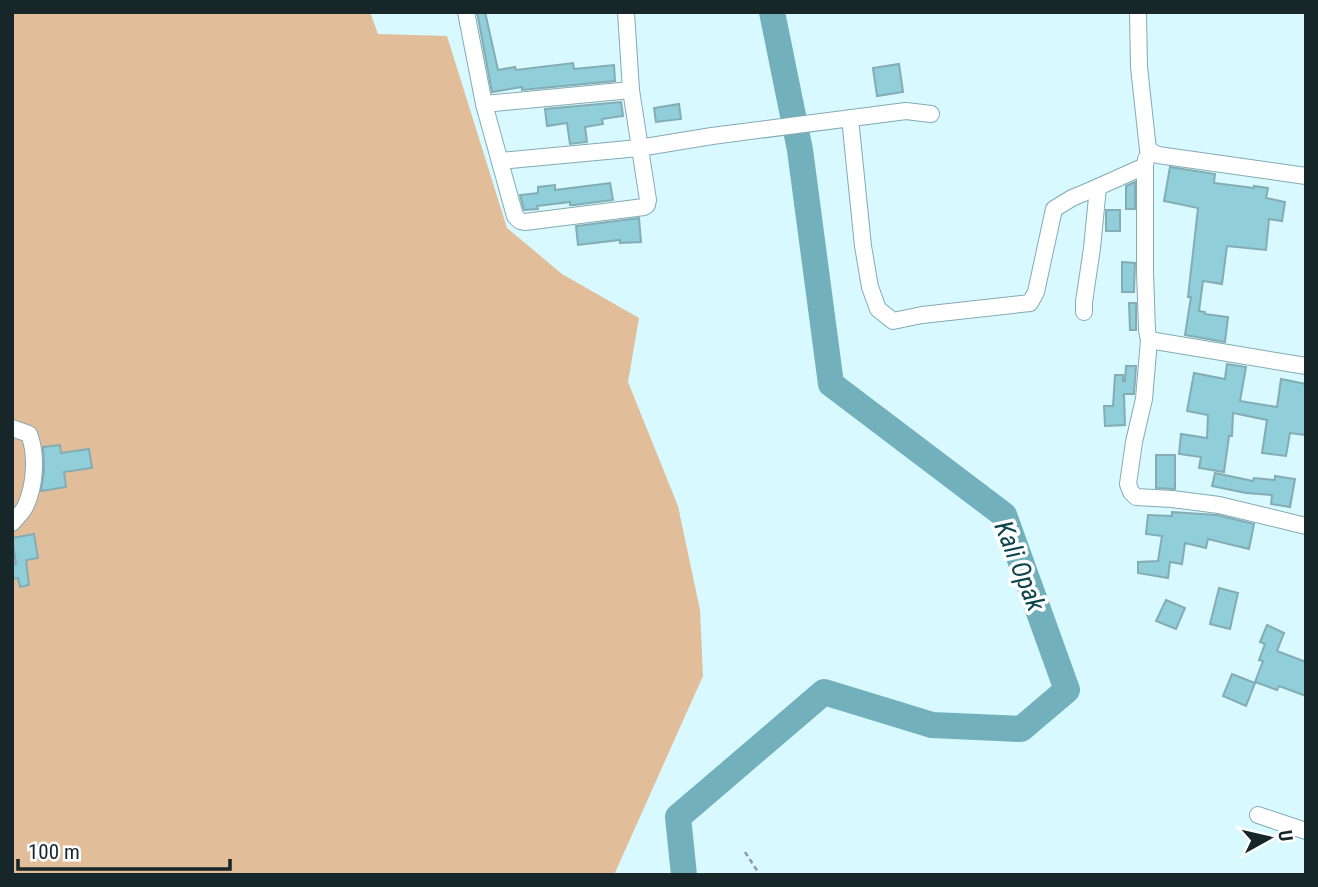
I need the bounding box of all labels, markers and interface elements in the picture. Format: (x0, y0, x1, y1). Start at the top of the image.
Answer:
water label: Kali Opak (988, 517, 1052, 616)
north arrow (1234, 803, 1304, 873)
scale bar (18, 828, 229, 872)
text: U (1273, 829, 1297, 843)
text: 100 m (28, 840, 80, 864)

